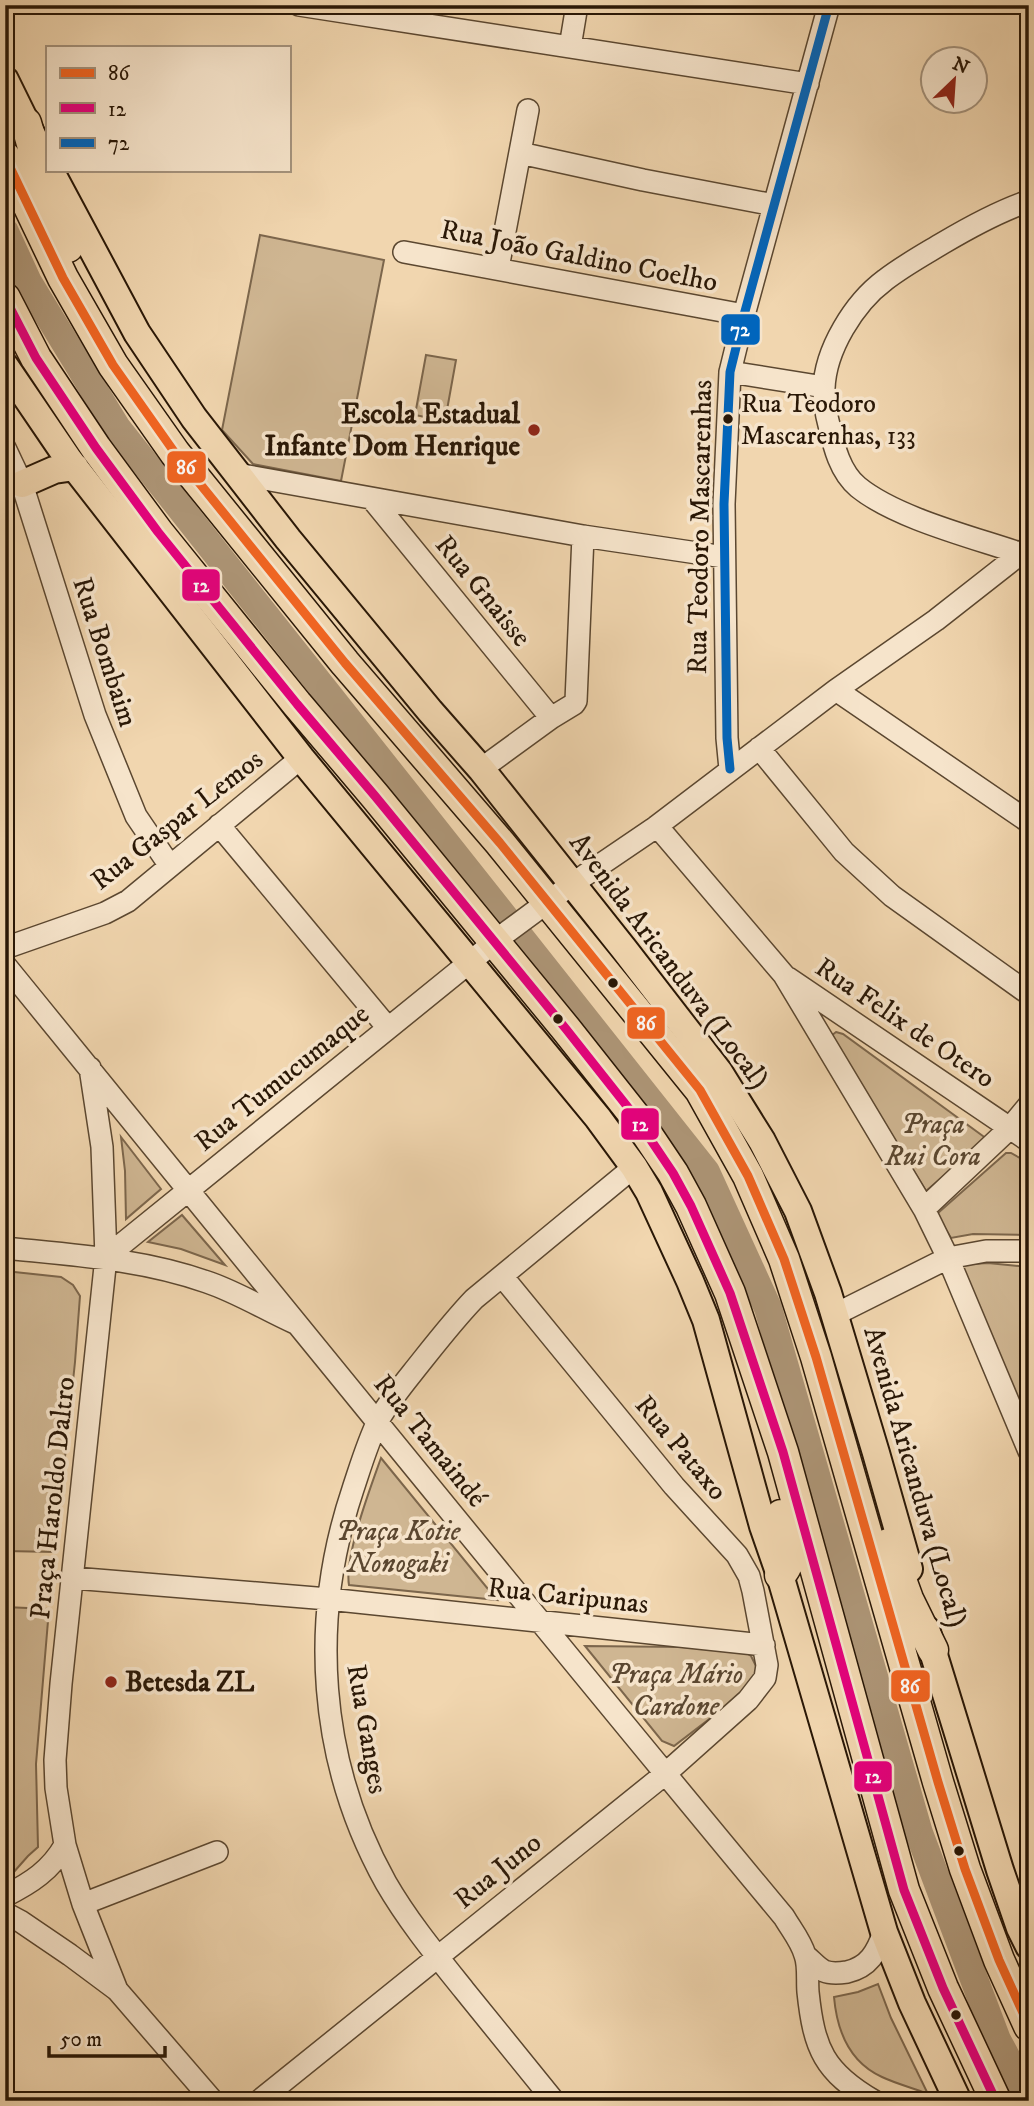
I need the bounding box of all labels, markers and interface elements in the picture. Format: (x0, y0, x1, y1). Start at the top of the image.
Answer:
legend (46, 46, 290, 172)
north arrow (918, 46, 988, 116)
text: N (949, 52, 973, 80)
text: 86 (108, 61, 131, 87)
text: 12 (108, 97, 127, 123)
text: 72 (108, 131, 130, 157)
street label: Rua João Galdino Coelho (438, 212, 720, 300)
line badge: 72 (720, 313, 761, 346)
text: 72 (730, 319, 750, 342)
street label: Rua Teodoro Mascarenhas (680, 379, 720, 675)
place label: Rua Teodoro Mascarenhas, 133 (741, 388, 916, 453)
place label: Escola Estadual Infante Dom Henrique (265, 397, 521, 465)
marker: Rua Teodoro Mascarenhas, 133 (721, 412, 735, 426)
marker: Escola Estadual Infante Dom Henrique (526, 422, 542, 438)
line badge: 86 (166, 450, 207, 484)
text: 86 (176, 457, 197, 480)
street label: Rua Gnaisse (427, 528, 539, 654)
line badge: 12 (181, 568, 221, 602)
street label: Rua Bombaim (64, 573, 146, 731)
text: 12 (193, 575, 210, 598)
street label: Rua Gaspar Lemos (84, 742, 270, 898)
street label: Avenida Aricanduva (Local) (561, 826, 777, 1096)
street label: Rua Felix de Otero (808, 950, 1002, 1096)
unlabelled marker (606, 976, 620, 990)
street label: Rua Tumucumaque (188, 997, 376, 1159)
line badge: 86 (626, 1006, 666, 1040)
unlabelled marker (551, 1012, 565, 1026)
text: 86 (636, 1013, 657, 1036)
line badge: 12 (620, 1107, 660, 1141)
park label: Praça Rui Cora (884, 1107, 981, 1174)
text: 12 (632, 1114, 649, 1137)
street label: Avenida Aricanduva (Local) (855, 1323, 975, 1631)
street label: Rua Tamaindé (366, 1367, 494, 1515)
street label: Praça Haroldo Daltro (23, 1375, 83, 1621)
street label: Rua Pataxo (627, 1388, 735, 1508)
park label: Praça Kotie Nonogaki (336, 1514, 462, 1581)
street label: Rua Caripunas (486, 1570, 650, 1622)
park label: Praça Mário Cardone (609, 1657, 743, 1724)
street label: Rua Ganges (338, 1662, 396, 1796)
place label: Betesda ZL (125, 1665, 255, 1700)
line badge: 86 (890, 1669, 931, 1703)
marker: Betesda ZL (103, 1674, 119, 1690)
text: 86 (900, 1676, 921, 1699)
line badge: 12 (853, 1760, 893, 1793)
text: 12 (865, 1766, 882, 1789)
street label: Rua Juno (447, 1825, 549, 1917)
unlabelled marker (952, 1844, 966, 1858)
unlabelled marker (949, 2008, 963, 2022)
scale bar (49, 2015, 164, 2059)
text: 50 m (60, 2027, 102, 2053)

